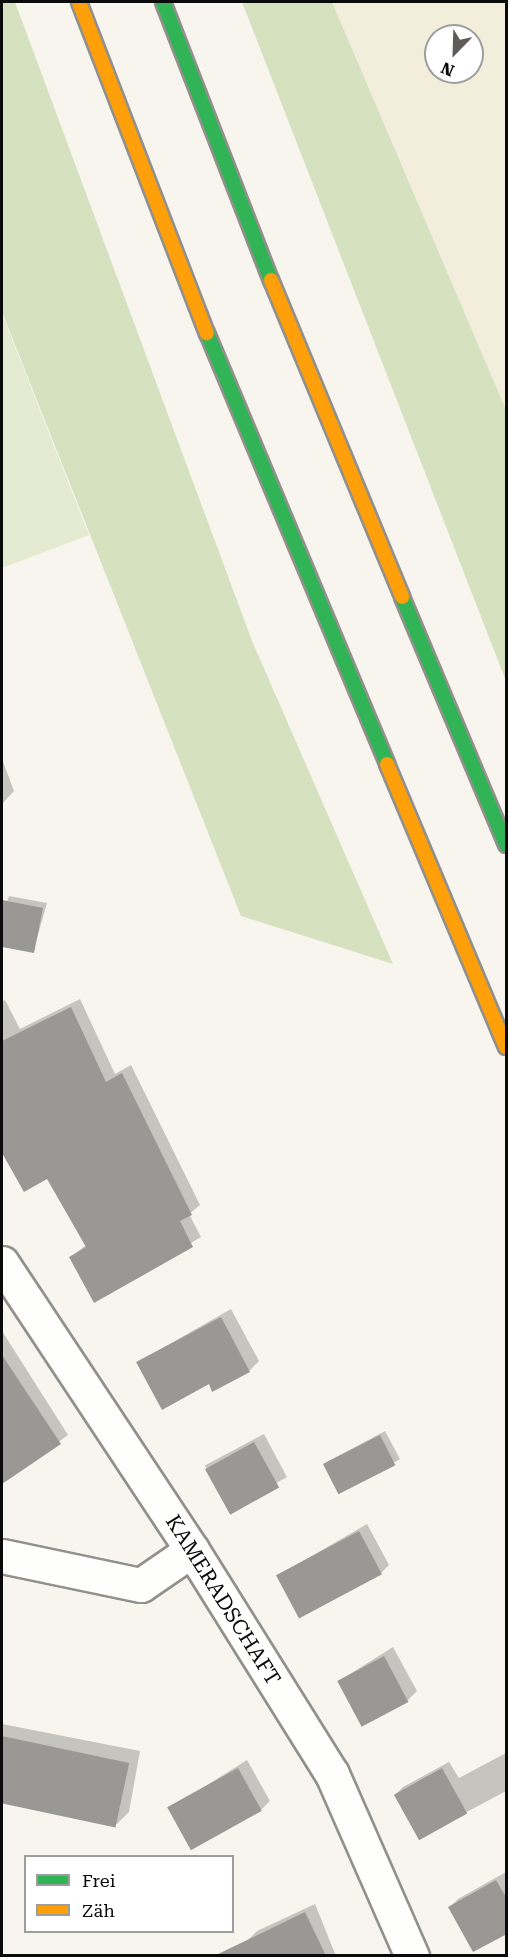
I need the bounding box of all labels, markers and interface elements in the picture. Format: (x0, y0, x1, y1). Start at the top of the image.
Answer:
north arrow (424, 24, 484, 84)
text: N (438, 58, 457, 80)
street label: KAMERADSCHAFT (160, 1510, 286, 1690)
legend (24, 1855, 234, 1933)
text: Frei (82, 1870, 115, 1891)
text: Zäh (82, 1900, 115, 1921)

